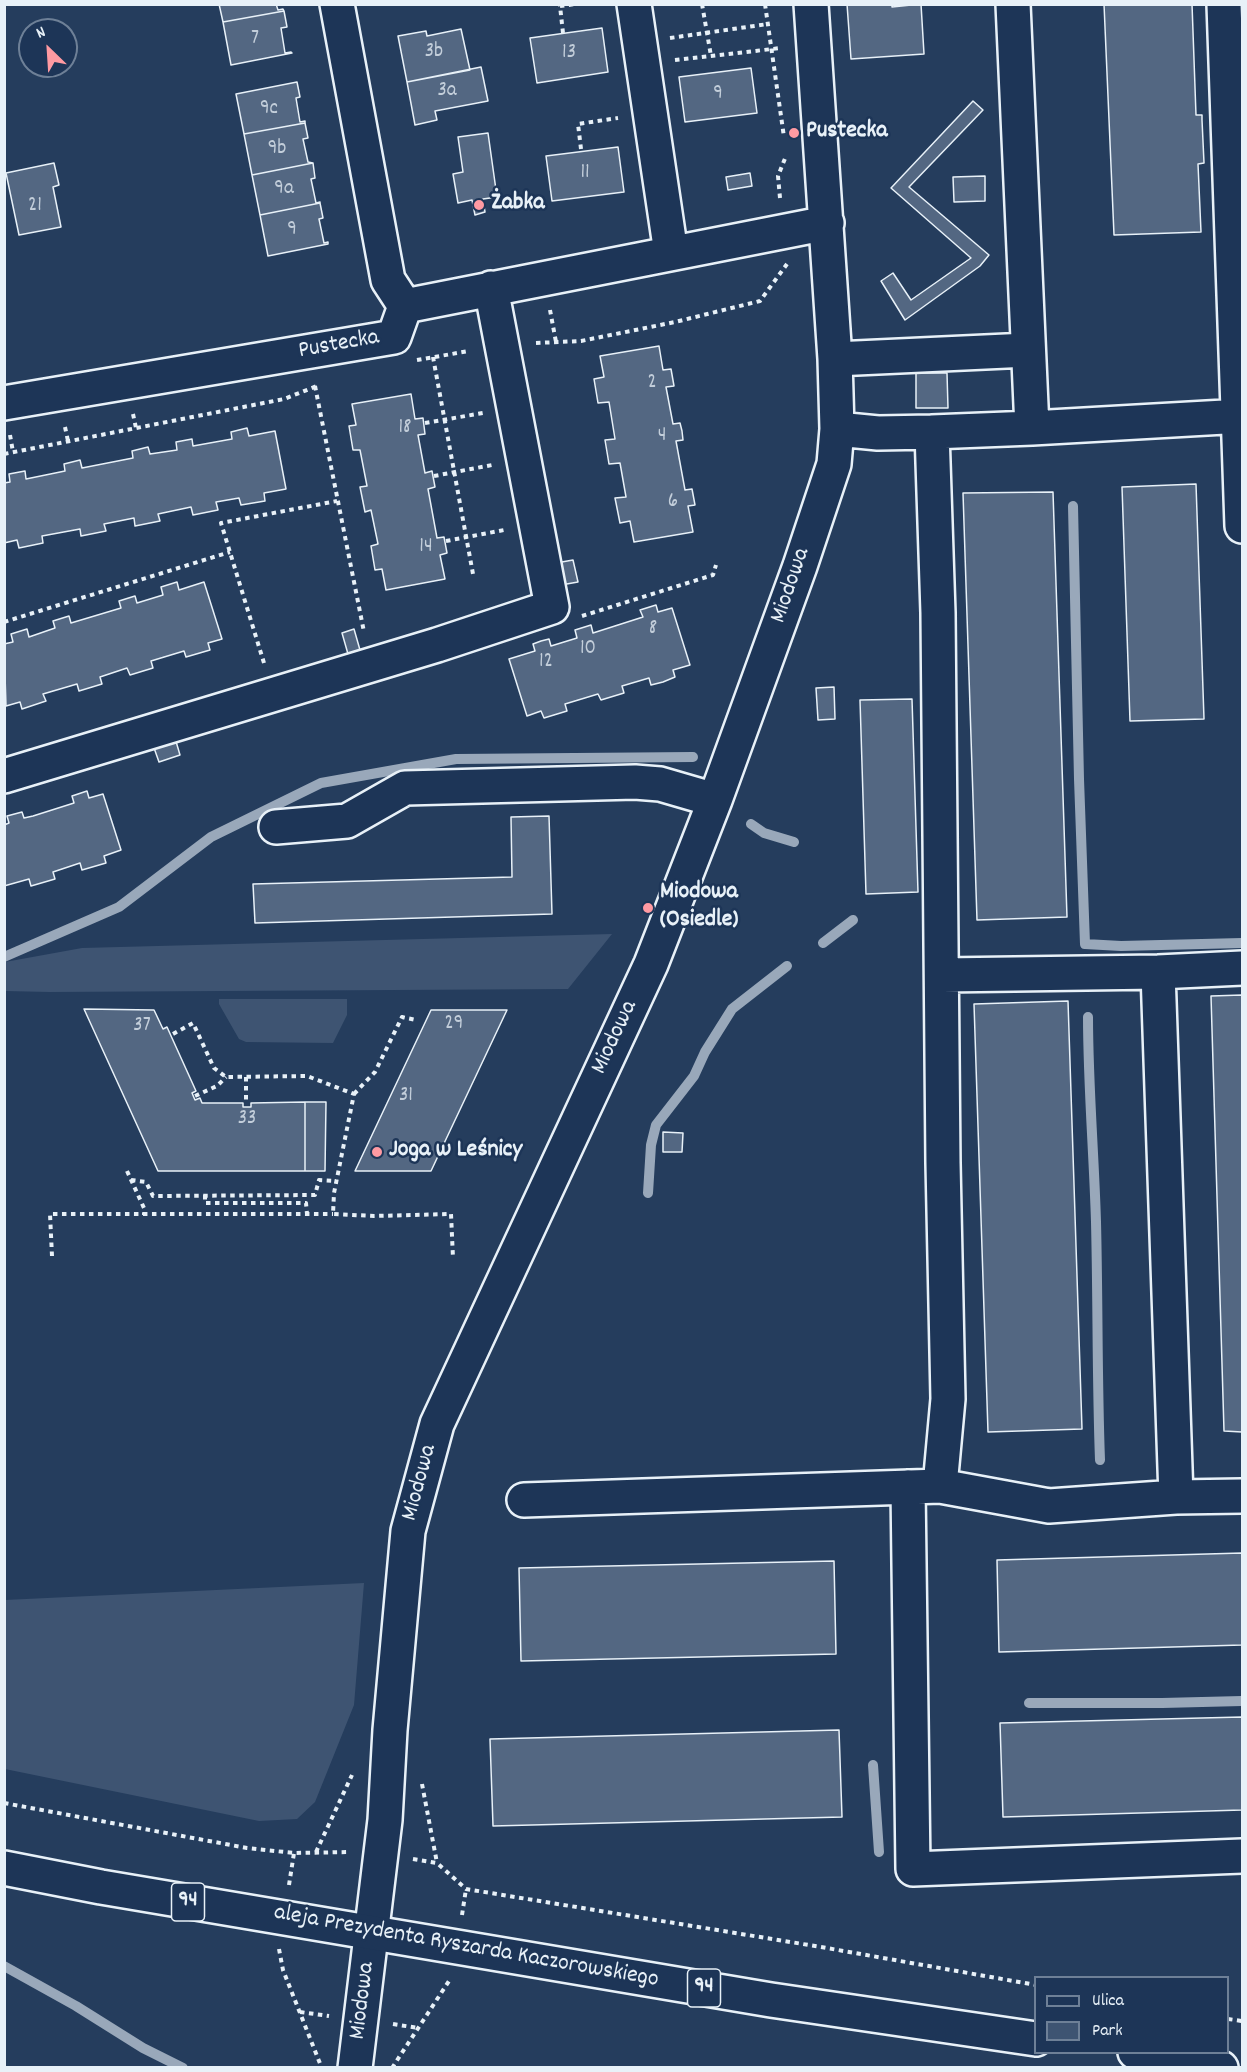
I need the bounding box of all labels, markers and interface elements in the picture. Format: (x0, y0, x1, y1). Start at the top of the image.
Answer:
north arrow (18, 18, 78, 78)
text: N (33, 21, 49, 45)
house number: 7 (251, 27, 259, 53)
house number: 3b (425, 40, 443, 66)
house number: 13 (562, 41, 576, 67)
house number: 3a (437, 79, 457, 105)
house number: 9 (713, 82, 723, 108)
house number: 9c (260, 97, 278, 123)
place label: Pustecka (806, 119, 888, 147)
marker: Pustecka (787, 126, 801, 140)
house number: 9b (268, 137, 286, 163)
house number: 11 (580, 161, 590, 187)
house number: 9a (274, 177, 294, 203)
place label: Żabka (491, 191, 544, 219)
house number: 21 (28, 194, 42, 220)
marker: Żabka (472, 198, 486, 212)
house number: 9 (287, 218, 297, 244)
street label: Pustecka (296, 325, 382, 367)
house number: 2 (647, 371, 657, 397)
house number: 18 (398, 416, 412, 442)
house number: 4 (658, 424, 666, 450)
house number: 6 (668, 490, 678, 516)
house number: 14 (419, 535, 433, 561)
street label: Miodowa (766, 545, 818, 627)
house number: 8 (649, 617, 657, 643)
house number: 10 (580, 637, 596, 663)
house number: 12 (539, 650, 553, 676)
place label: Miodowa (Osiedle) (660, 880, 738, 936)
marker: Miodowa (Osiedle) (641, 901, 655, 915)
street label: Miodowa (587, 997, 645, 1079)
house number: 29 (445, 1012, 463, 1038)
house number: 37 (133, 1014, 151, 1040)
house number: 31 (399, 1084, 413, 1110)
house number: 33 (238, 1107, 256, 1133)
place label: Joga w Leśnicy (389, 1138, 522, 1166)
marker: Joga w Leśnicy (370, 1145, 384, 1159)
street label: Miodowa (397, 1442, 445, 1524)
road number: 94 (172, 1883, 204, 1921)
street label: aleja Prezydenta Ryszarda Kaczorowskiego (271, 1900, 661, 1996)
street label: Miodowa (345, 1961, 383, 2041)
road number: 94 (688, 1969, 720, 2007)
legend (1034, 1976, 1229, 2054)
text: Ulica (1092, 1989, 1124, 2014)
text: Park (1092, 2019, 1123, 2044)

